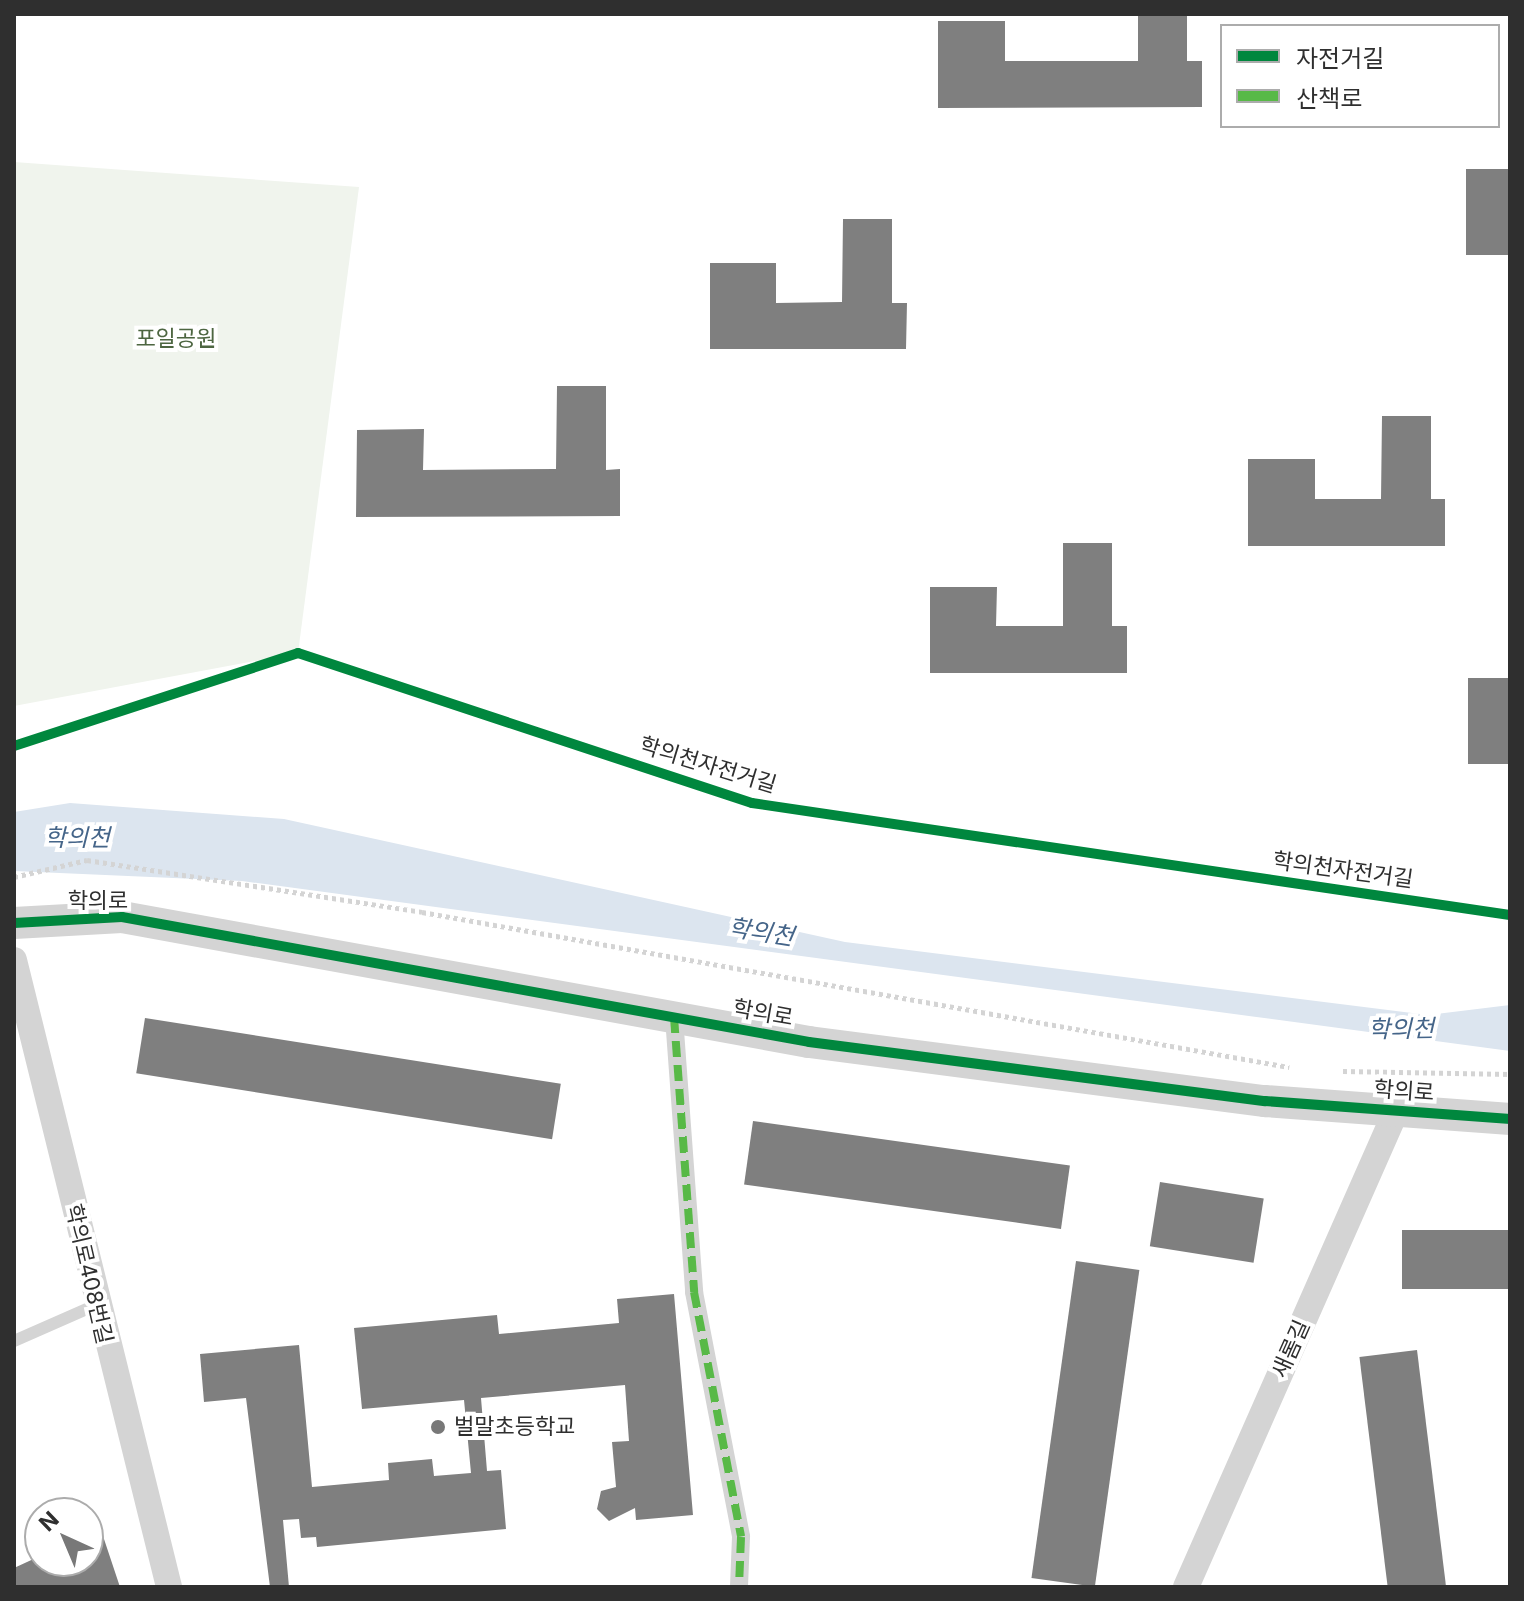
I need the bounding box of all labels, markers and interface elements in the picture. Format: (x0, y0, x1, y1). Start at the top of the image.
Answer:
legend (1220, 24, 1500, 128)
text: 자전거길 (1296, 44, 1384, 73)
text: 산책로 (1296, 84, 1362, 113)
park label: 포일공원 (136, 326, 216, 352)
street label: 학의천자전거길 (636, 732, 780, 798)
water label: 학의천 (44, 824, 110, 852)
street label: 학의천자전거길 (1271, 847, 1415, 893)
street label: 학의로 (68, 888, 128, 914)
water label: 학의천 (726, 913, 796, 951)
street label: 학의로 (731, 995, 795, 1031)
water label: 학의천 (1368, 1014, 1434, 1044)
street label: 학의로 (1373, 1076, 1435, 1106)
street label: 학의로408번길 (60, 1201, 118, 1347)
street label: 새롬길 (1267, 1316, 1315, 1382)
place label: 벌말초등학교 (454, 1414, 575, 1440)
marker: 벌말초등학교 (429, 1418, 447, 1436)
north arrow (24, 1497, 104, 1577)
text: N (34, 1506, 64, 1536)

